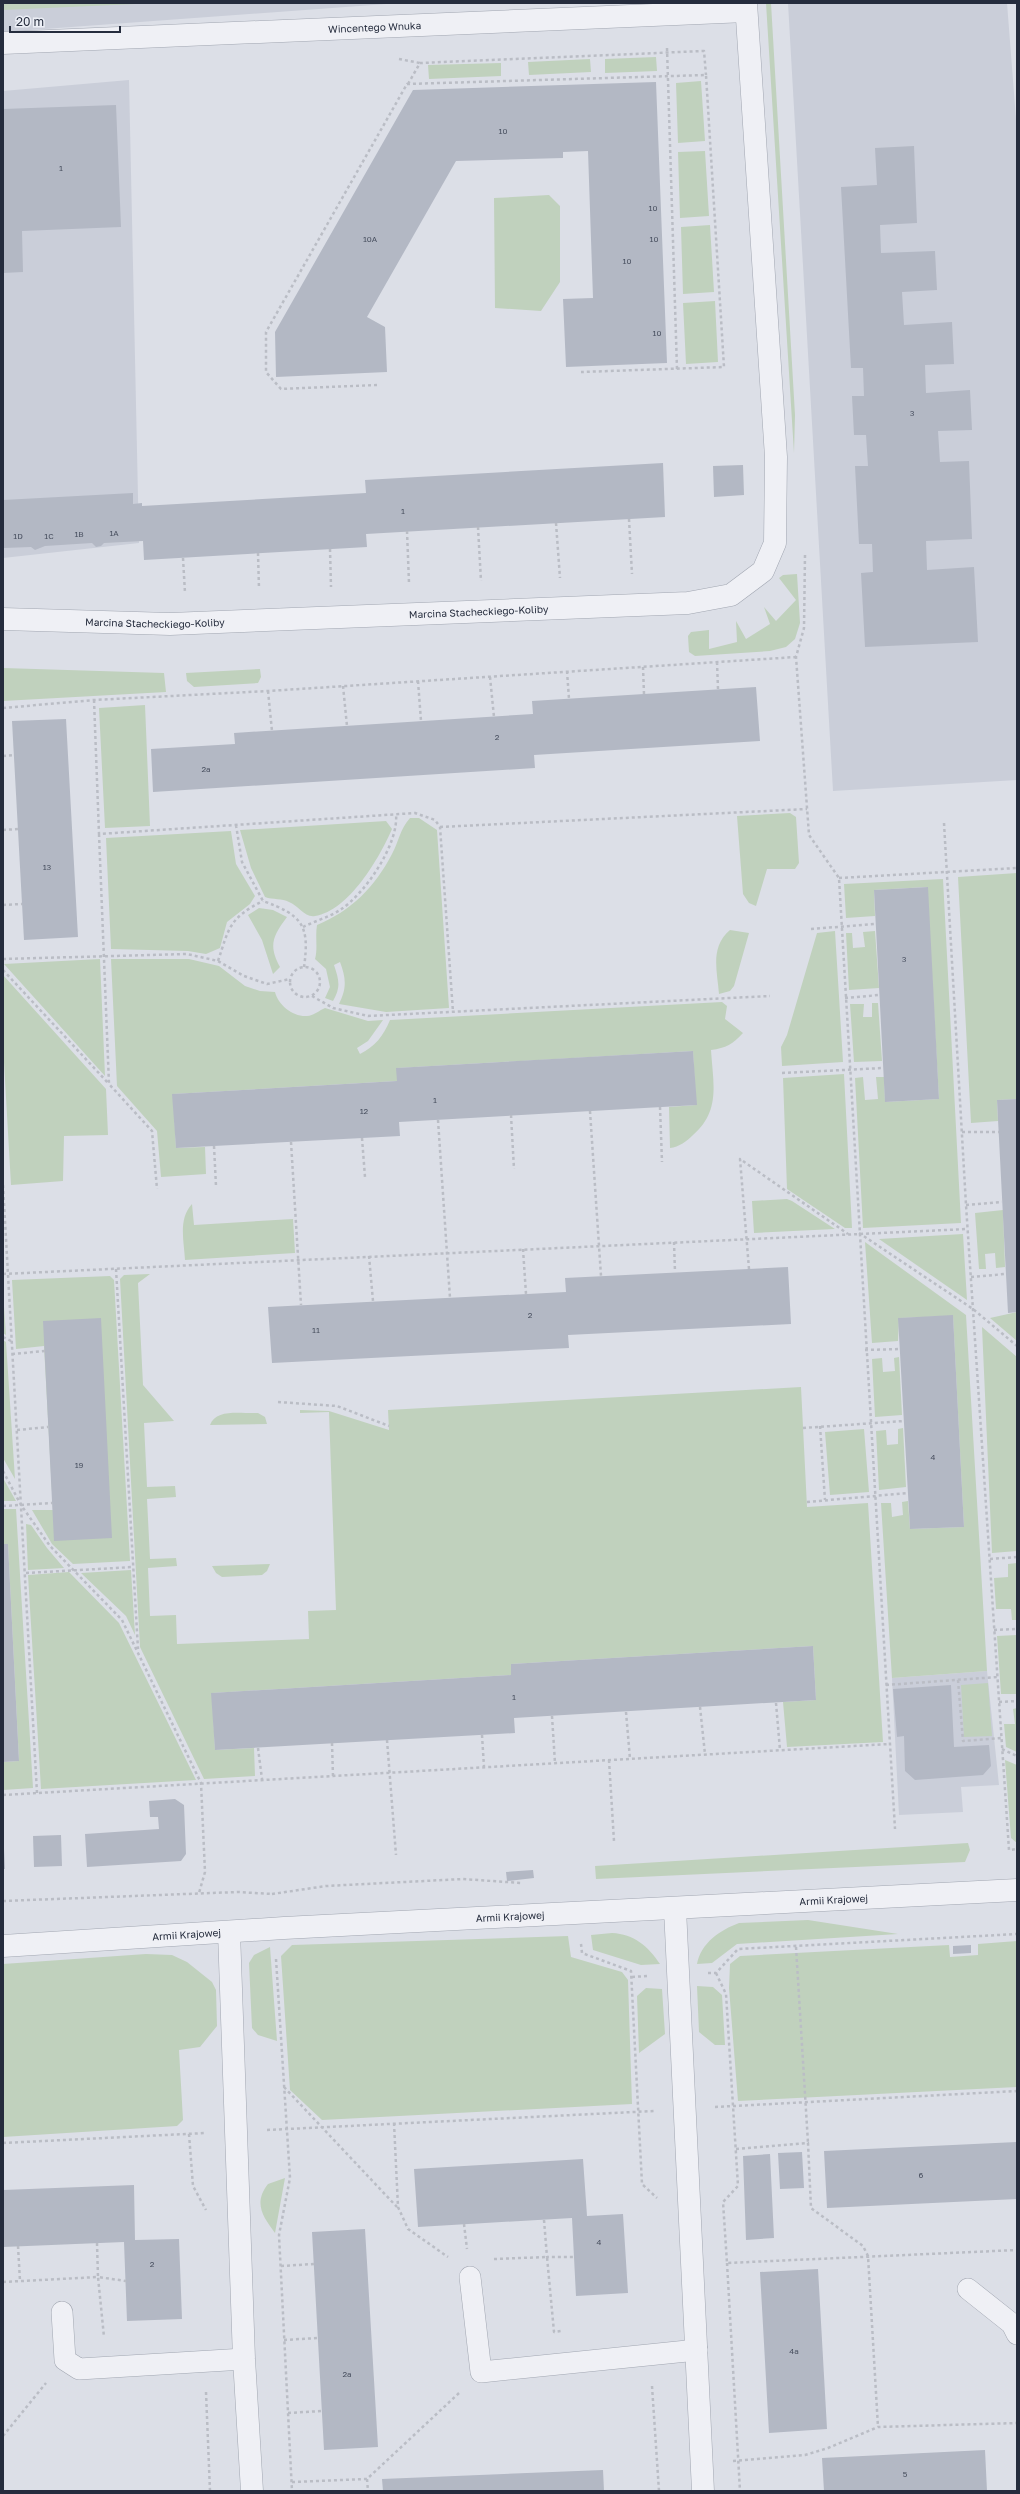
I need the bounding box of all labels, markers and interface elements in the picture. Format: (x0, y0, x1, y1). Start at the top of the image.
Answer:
scale bar (10, 8, 120, 34)
text: 20 m (16, 14, 44, 29)
street label: Wincentego Wnuka (328, 19, 421, 35)
house number: 10 (499, 126, 507, 136)
house number: 1 (59, 163, 63, 173)
house number: 10 (649, 203, 657, 213)
house number: 10A (363, 234, 378, 244)
house number: 10 (650, 234, 658, 244)
house number: 10 (623, 256, 631, 266)
house number: 10 (653, 328, 661, 338)
house number: 3 (910, 408, 915, 418)
house number: 1 (401, 506, 405, 516)
house number: 1A (109, 528, 119, 538)
house number: 1B (74, 529, 84, 539)
house number: 1D (13, 531, 23, 541)
house number: 1C (44, 531, 54, 541)
street label: Marcina Stacheckiego-Koliby (409, 603, 549, 620)
street label: Marcina Stacheckiego-Koliby (85, 615, 225, 630)
house number: 2 (495, 732, 500, 742)
house number: 2a (201, 764, 211, 774)
house number: 13 (43, 862, 52, 872)
house number: 3 (902, 954, 907, 964)
house number: 1 (433, 1095, 437, 1105)
house number: 12 (360, 1106, 369, 1116)
house number: 2 (528, 1310, 533, 1320)
house number: 11 (312, 1325, 320, 1335)
house number: 4 (931, 1452, 936, 1462)
house number: 19 (75, 1460, 84, 1470)
house number: 1 (512, 1692, 516, 1702)
street label: Armii Krajowej (799, 1892, 868, 1907)
street label: Armii Krajowej (475, 1909, 545, 1924)
street label: Armii Krajowej (152, 1926, 221, 1942)
house number: 6 (919, 2170, 924, 2180)
house number: 4 (597, 2237, 602, 2247)
house number: 2 (150, 2259, 155, 2269)
house number: 4a (789, 2346, 799, 2356)
house number: 2a (342, 2369, 352, 2379)
house number: 5 (903, 2469, 908, 2479)

